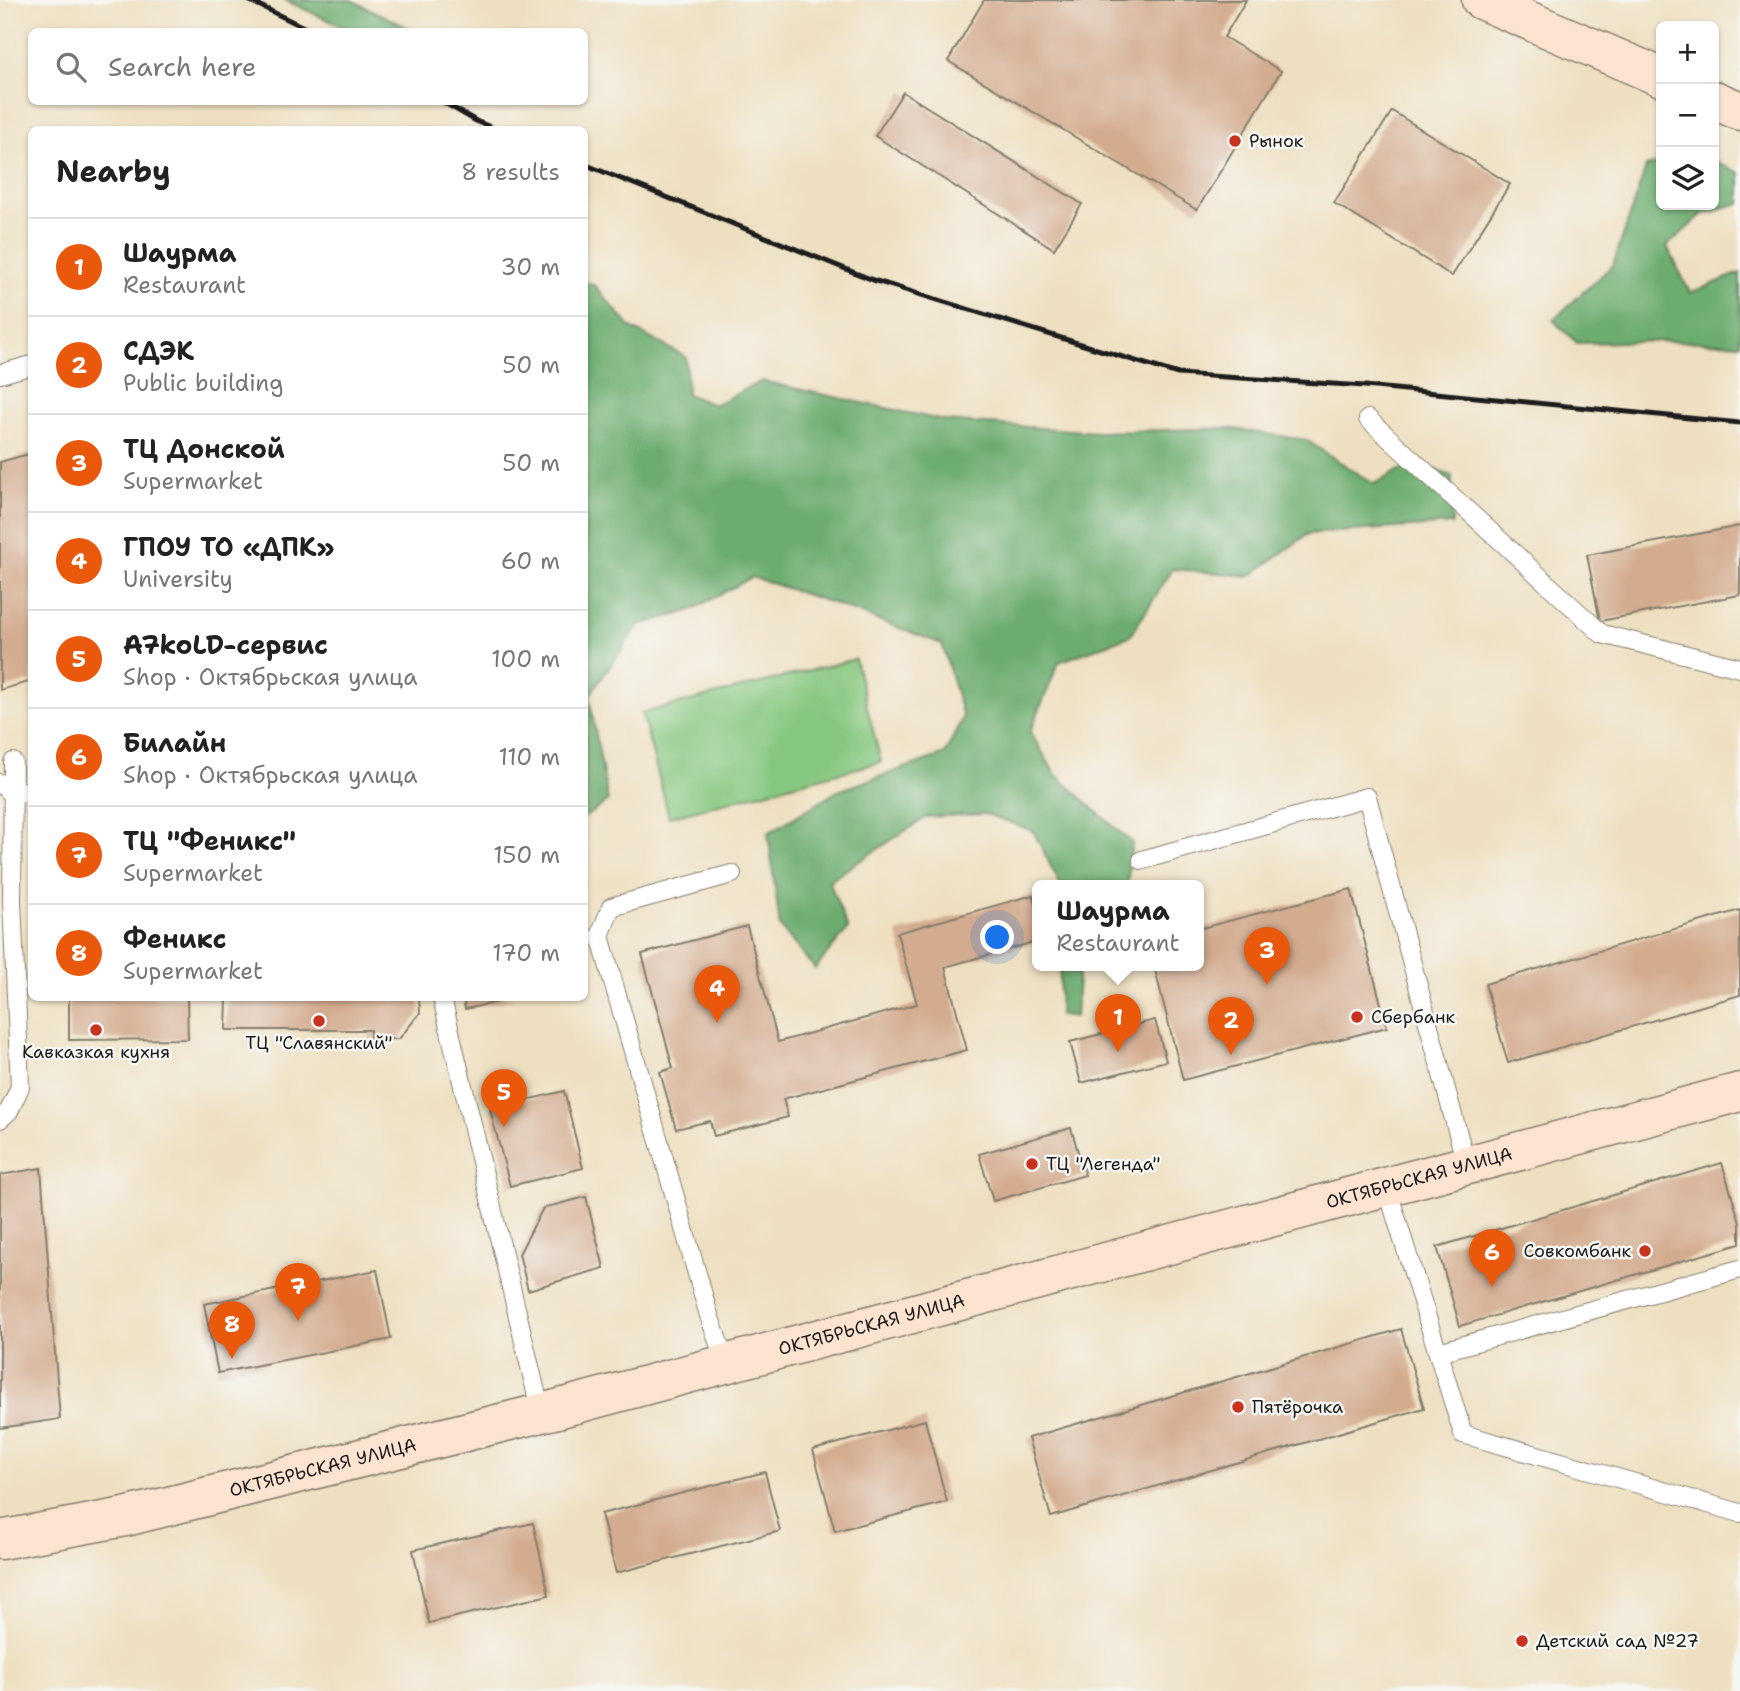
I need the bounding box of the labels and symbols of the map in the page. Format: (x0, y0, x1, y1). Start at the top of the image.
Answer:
place label: Рынок (1249, 129, 1304, 153)
marker: Рынок (1227, 133, 1243, 149)
your location (980, 920, 1014, 954)
pin: 3 (1244, 927, 1290, 985)
pin: 4 (694, 965, 740, 1023)
pin: 1 (1095, 994, 1141, 1052)
pin: 2 (1208, 997, 1254, 1055)
place label: Сбербанк (1371, 1005, 1455, 1029)
marker: Сбербанк (1349, 1009, 1365, 1025)
marker: ТЦ "Славянский" (311, 1013, 327, 1029)
marker: Кавказкая кухня (88, 1022, 104, 1038)
place label: ТЦ "Славянский" (245, 1031, 393, 1055)
place label: Кавказкая кухня (22, 1040, 170, 1064)
pin: 5 (481, 1069, 527, 1127)
street label: ОКТЯБРЬСКАЯ УЛИЦА (1323, 1142, 1515, 1214)
place label: ТЦ "Легенда" (1046, 1152, 1161, 1176)
marker: ТЦ "Легенда" (1024, 1156, 1040, 1172)
pin: 6 (1469, 1229, 1515, 1287)
place label: Совкомбанк (1523, 1239, 1631, 1263)
marker: Совкомбанк (1637, 1243, 1653, 1259)
pin: 7 (275, 1263, 321, 1321)
street label: ОКТЯБРЬСКАЯ УЛИЦА (776, 1288, 967, 1361)
pin: 8 (209, 1301, 255, 1359)
place label: Пятёрочка (1252, 1395, 1343, 1419)
marker: Пятёрочка (1230, 1399, 1246, 1415)
street label: ОКТЯБРЬСКАЯ УЛИЦА (227, 1433, 419, 1502)
place label: Детский сад №27 (1536, 1629, 1699, 1653)
marker: Детский сад №27 (1514, 1633, 1530, 1649)

